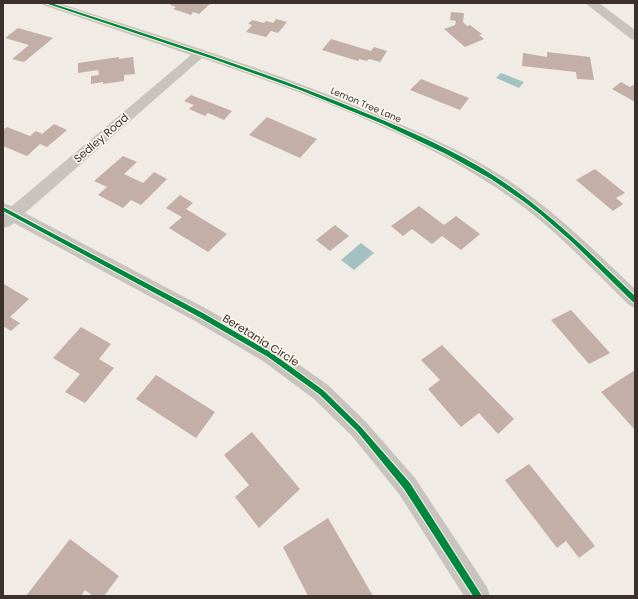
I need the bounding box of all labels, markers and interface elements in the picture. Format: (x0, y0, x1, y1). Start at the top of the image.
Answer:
street label: Lemon Tree Lane (329, 85, 404, 125)
street label: Sedley Road (70, 110, 132, 166)
street label: Beretania Circle (220, 310, 303, 370)

